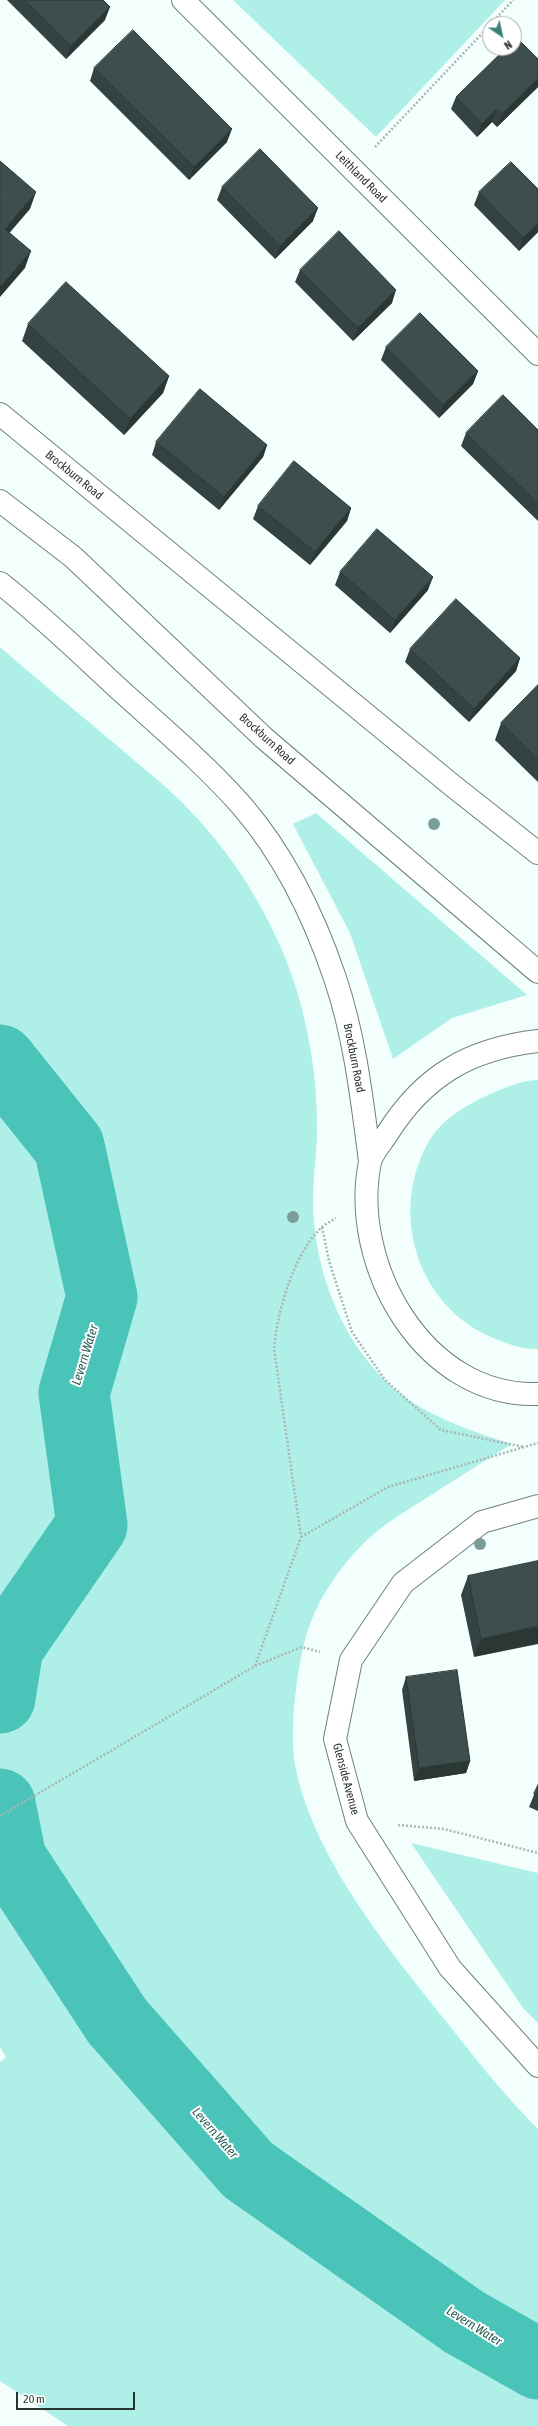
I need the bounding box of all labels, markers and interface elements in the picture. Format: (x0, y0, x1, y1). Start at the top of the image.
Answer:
north arrow (482, 16, 522, 56)
text: N (502, 38, 514, 52)
street label: Leithland Road (332, 148, 390, 206)
street label: Brockburn Road (42, 447, 106, 503)
street label: Brockburn Road (236, 710, 298, 768)
street label: Brockburn Road (340, 1022, 368, 1094)
water label: Levern Water (68, 1323, 102, 1387)
street label: Glenside Avenue (330, 1742, 362, 1816)
water label: Levern Water (189, 2104, 241, 2162)
water label: Levern Water (443, 2303, 505, 2349)
scale bar (18, 2384, 137, 2410)
text: 20 m (23, 2392, 45, 2406)

